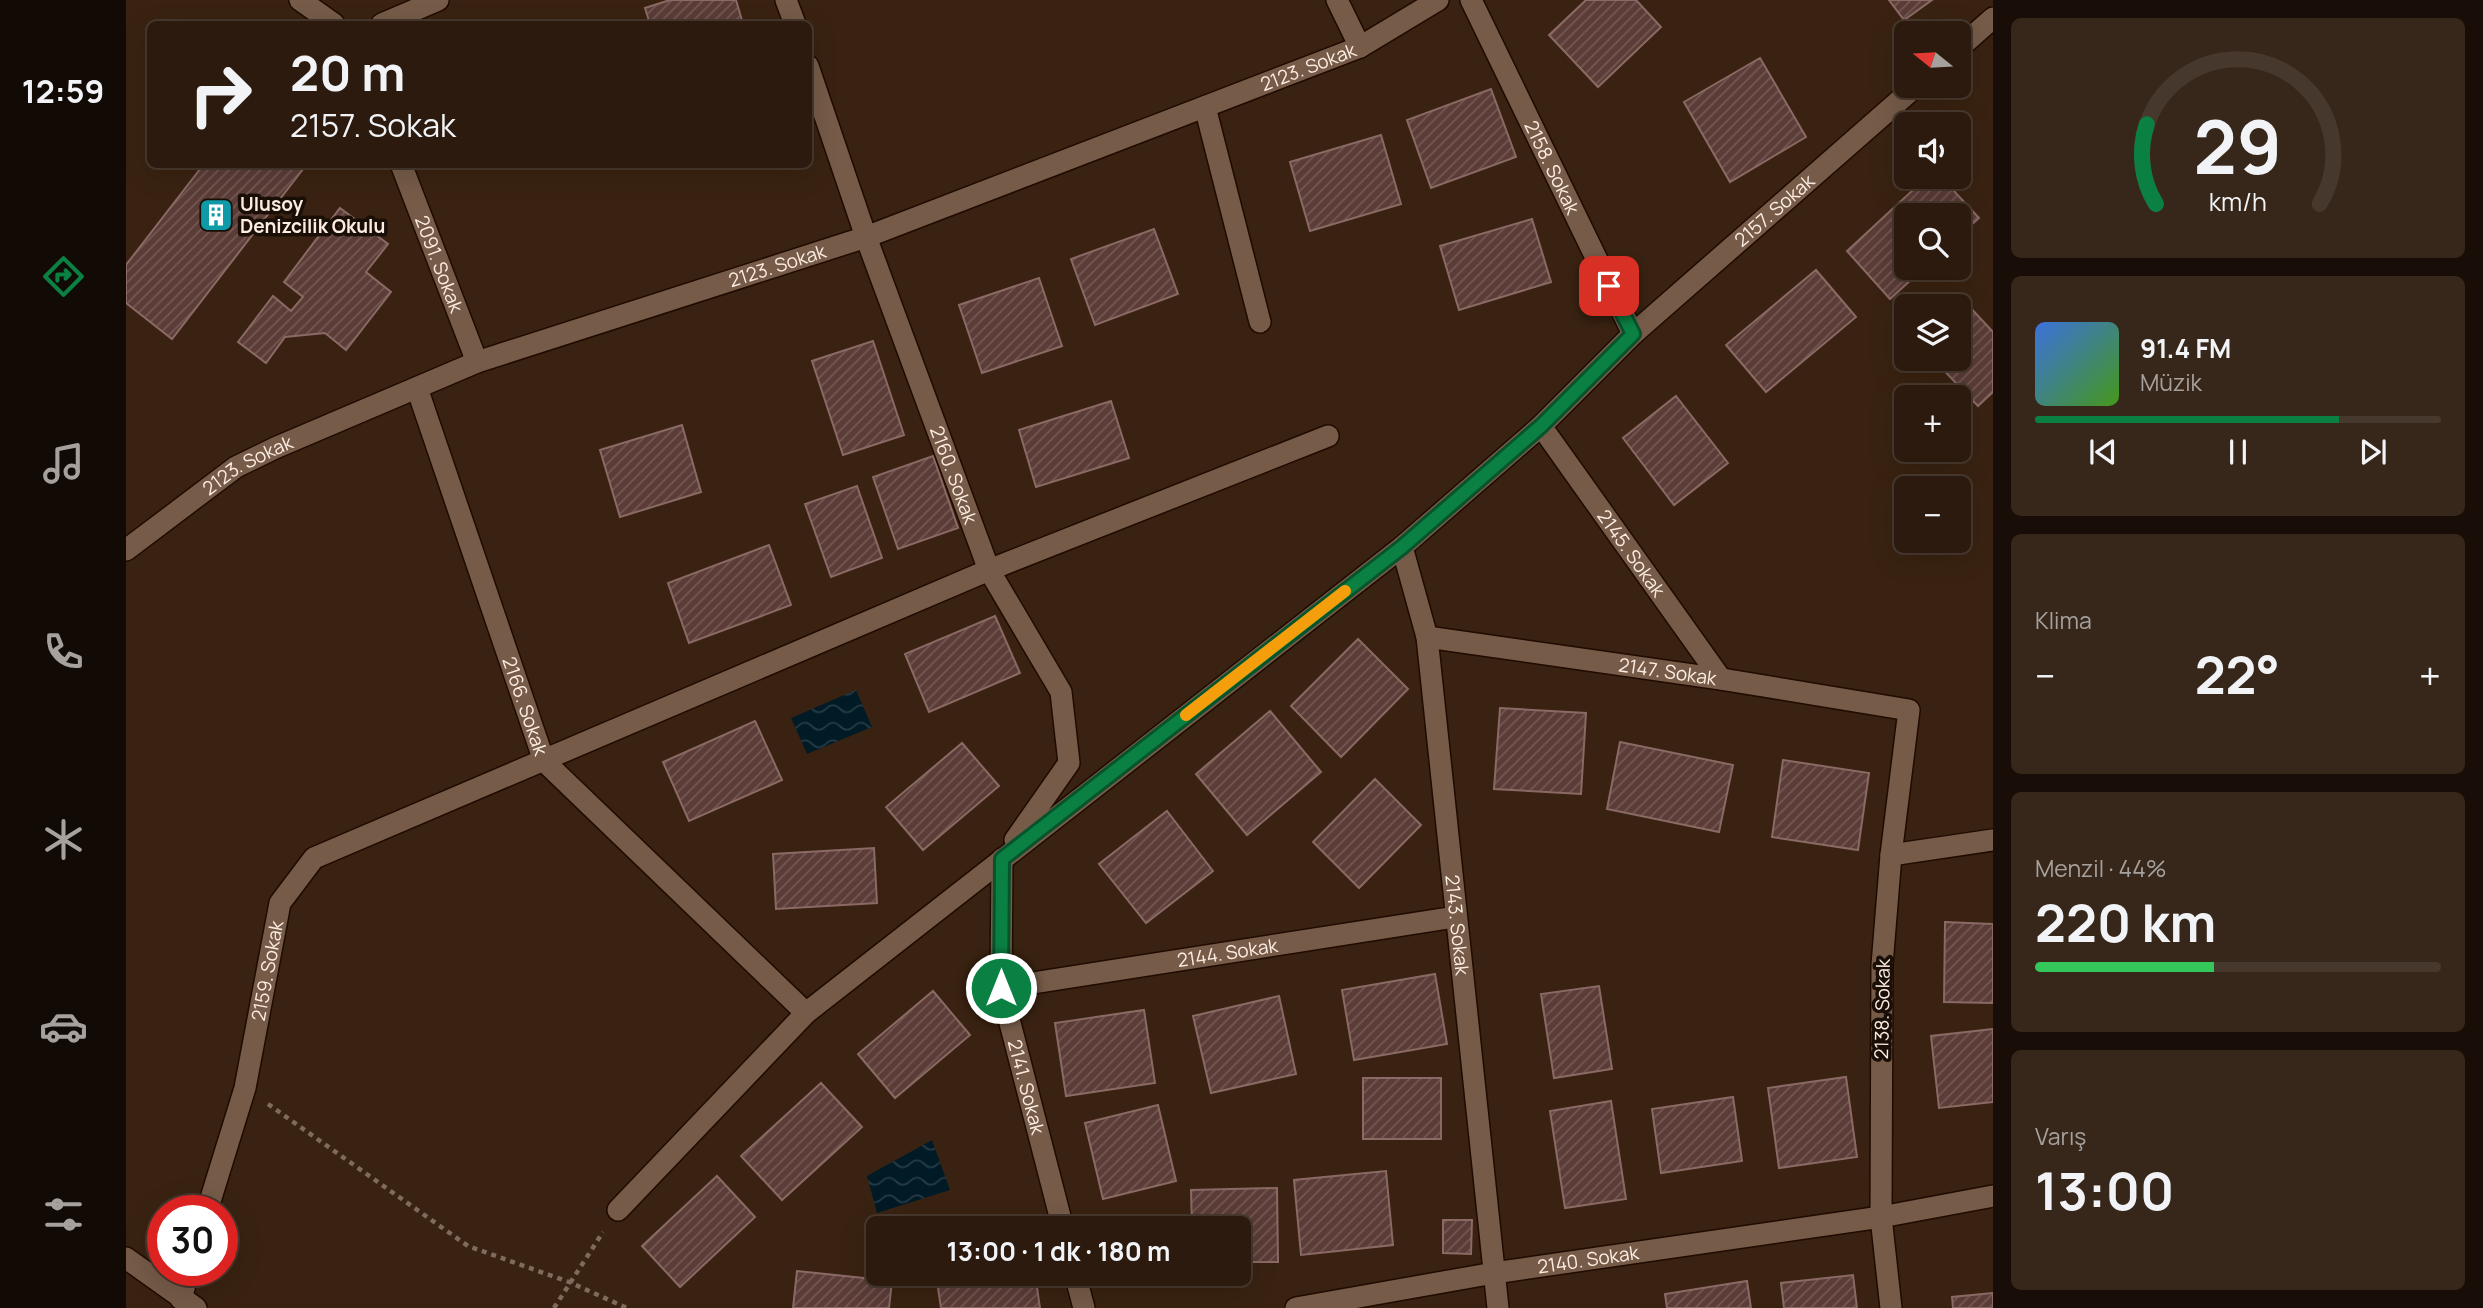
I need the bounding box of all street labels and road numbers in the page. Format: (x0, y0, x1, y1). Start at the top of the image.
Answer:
street label: 2123. Sokak (1256, 37, 1360, 97)
street label: 2158. Sokak (1518, 116, 1586, 219)
street label: 2157. Sokak (1729, 168, 1820, 253)
street label: 2091. Sokak (409, 212, 470, 317)
street label: 2123. Sokak (725, 238, 830, 293)
street label: 2160. Sokak (924, 422, 984, 528)
street label: 2123. Sokak (197, 429, 297, 501)
street label: 2145. Sokak (1591, 504, 1672, 602)
street label: 2147. Sokak (1617, 652, 1719, 691)
street label: 2166. Sokak (496, 653, 554, 759)
street label: 2143. Sokak (1439, 873, 1476, 977)
street label: 2159. Sokak (245, 918, 290, 1023)
street label: 2144. Sokak (1175, 932, 1280, 973)
street label: 2138. Sokak (1868, 958, 1896, 1060)
street label: 2141. Sokak (1002, 1036, 1051, 1138)
street label: 2140. Sokak (1536, 1239, 1641, 1280)

